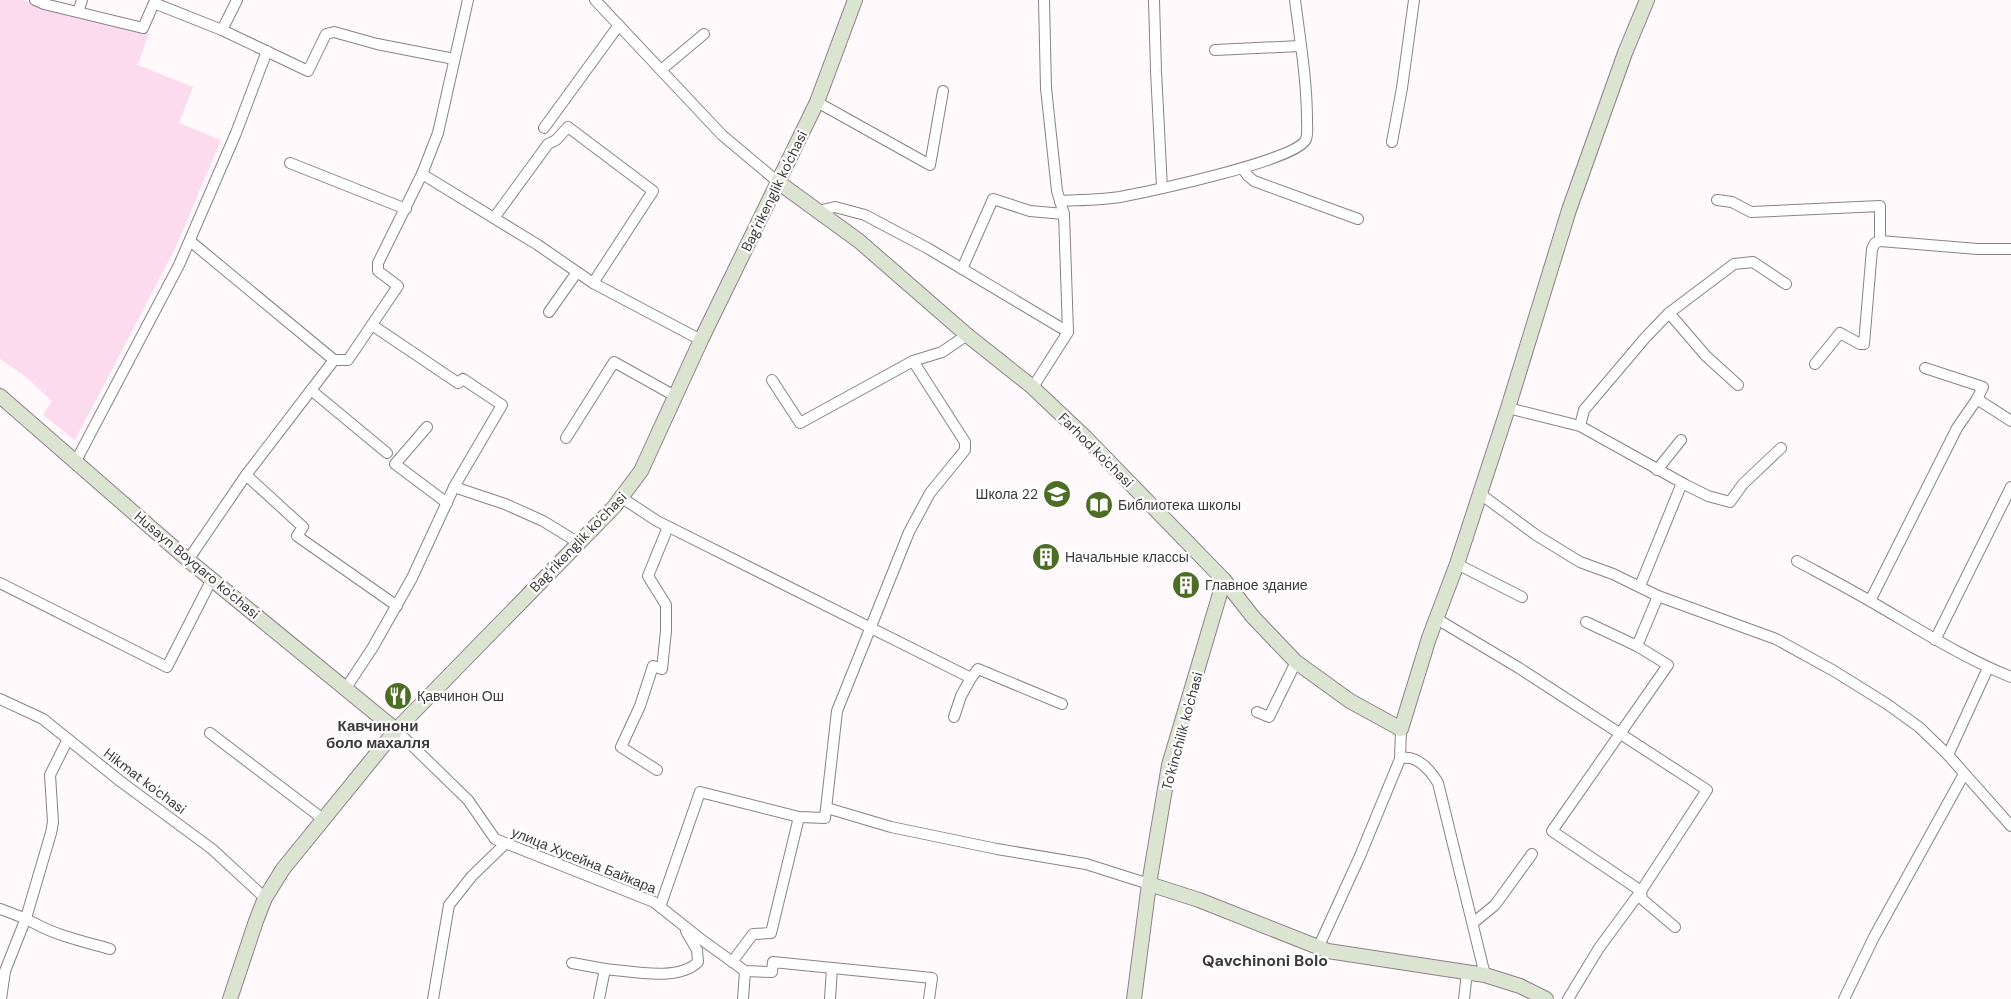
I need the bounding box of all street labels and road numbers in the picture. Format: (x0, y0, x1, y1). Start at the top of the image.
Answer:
street label: Bag'rikenglik ko'chasi (737, 128, 811, 254)
street label: Farhod ko'chasi (1055, 409, 1137, 491)
street label: Bag'rikenglik ko'chasi (526, 488, 630, 596)
street label: Husayn Boyqaro ko'chasi (131, 507, 263, 623)
street label: To'kinchilik ko'chasi (1158, 670, 1206, 792)
street label: Hikmat ko'chasi (100, 744, 190, 818)
street label: улица Хусейна Байкара (509, 823, 659, 897)

